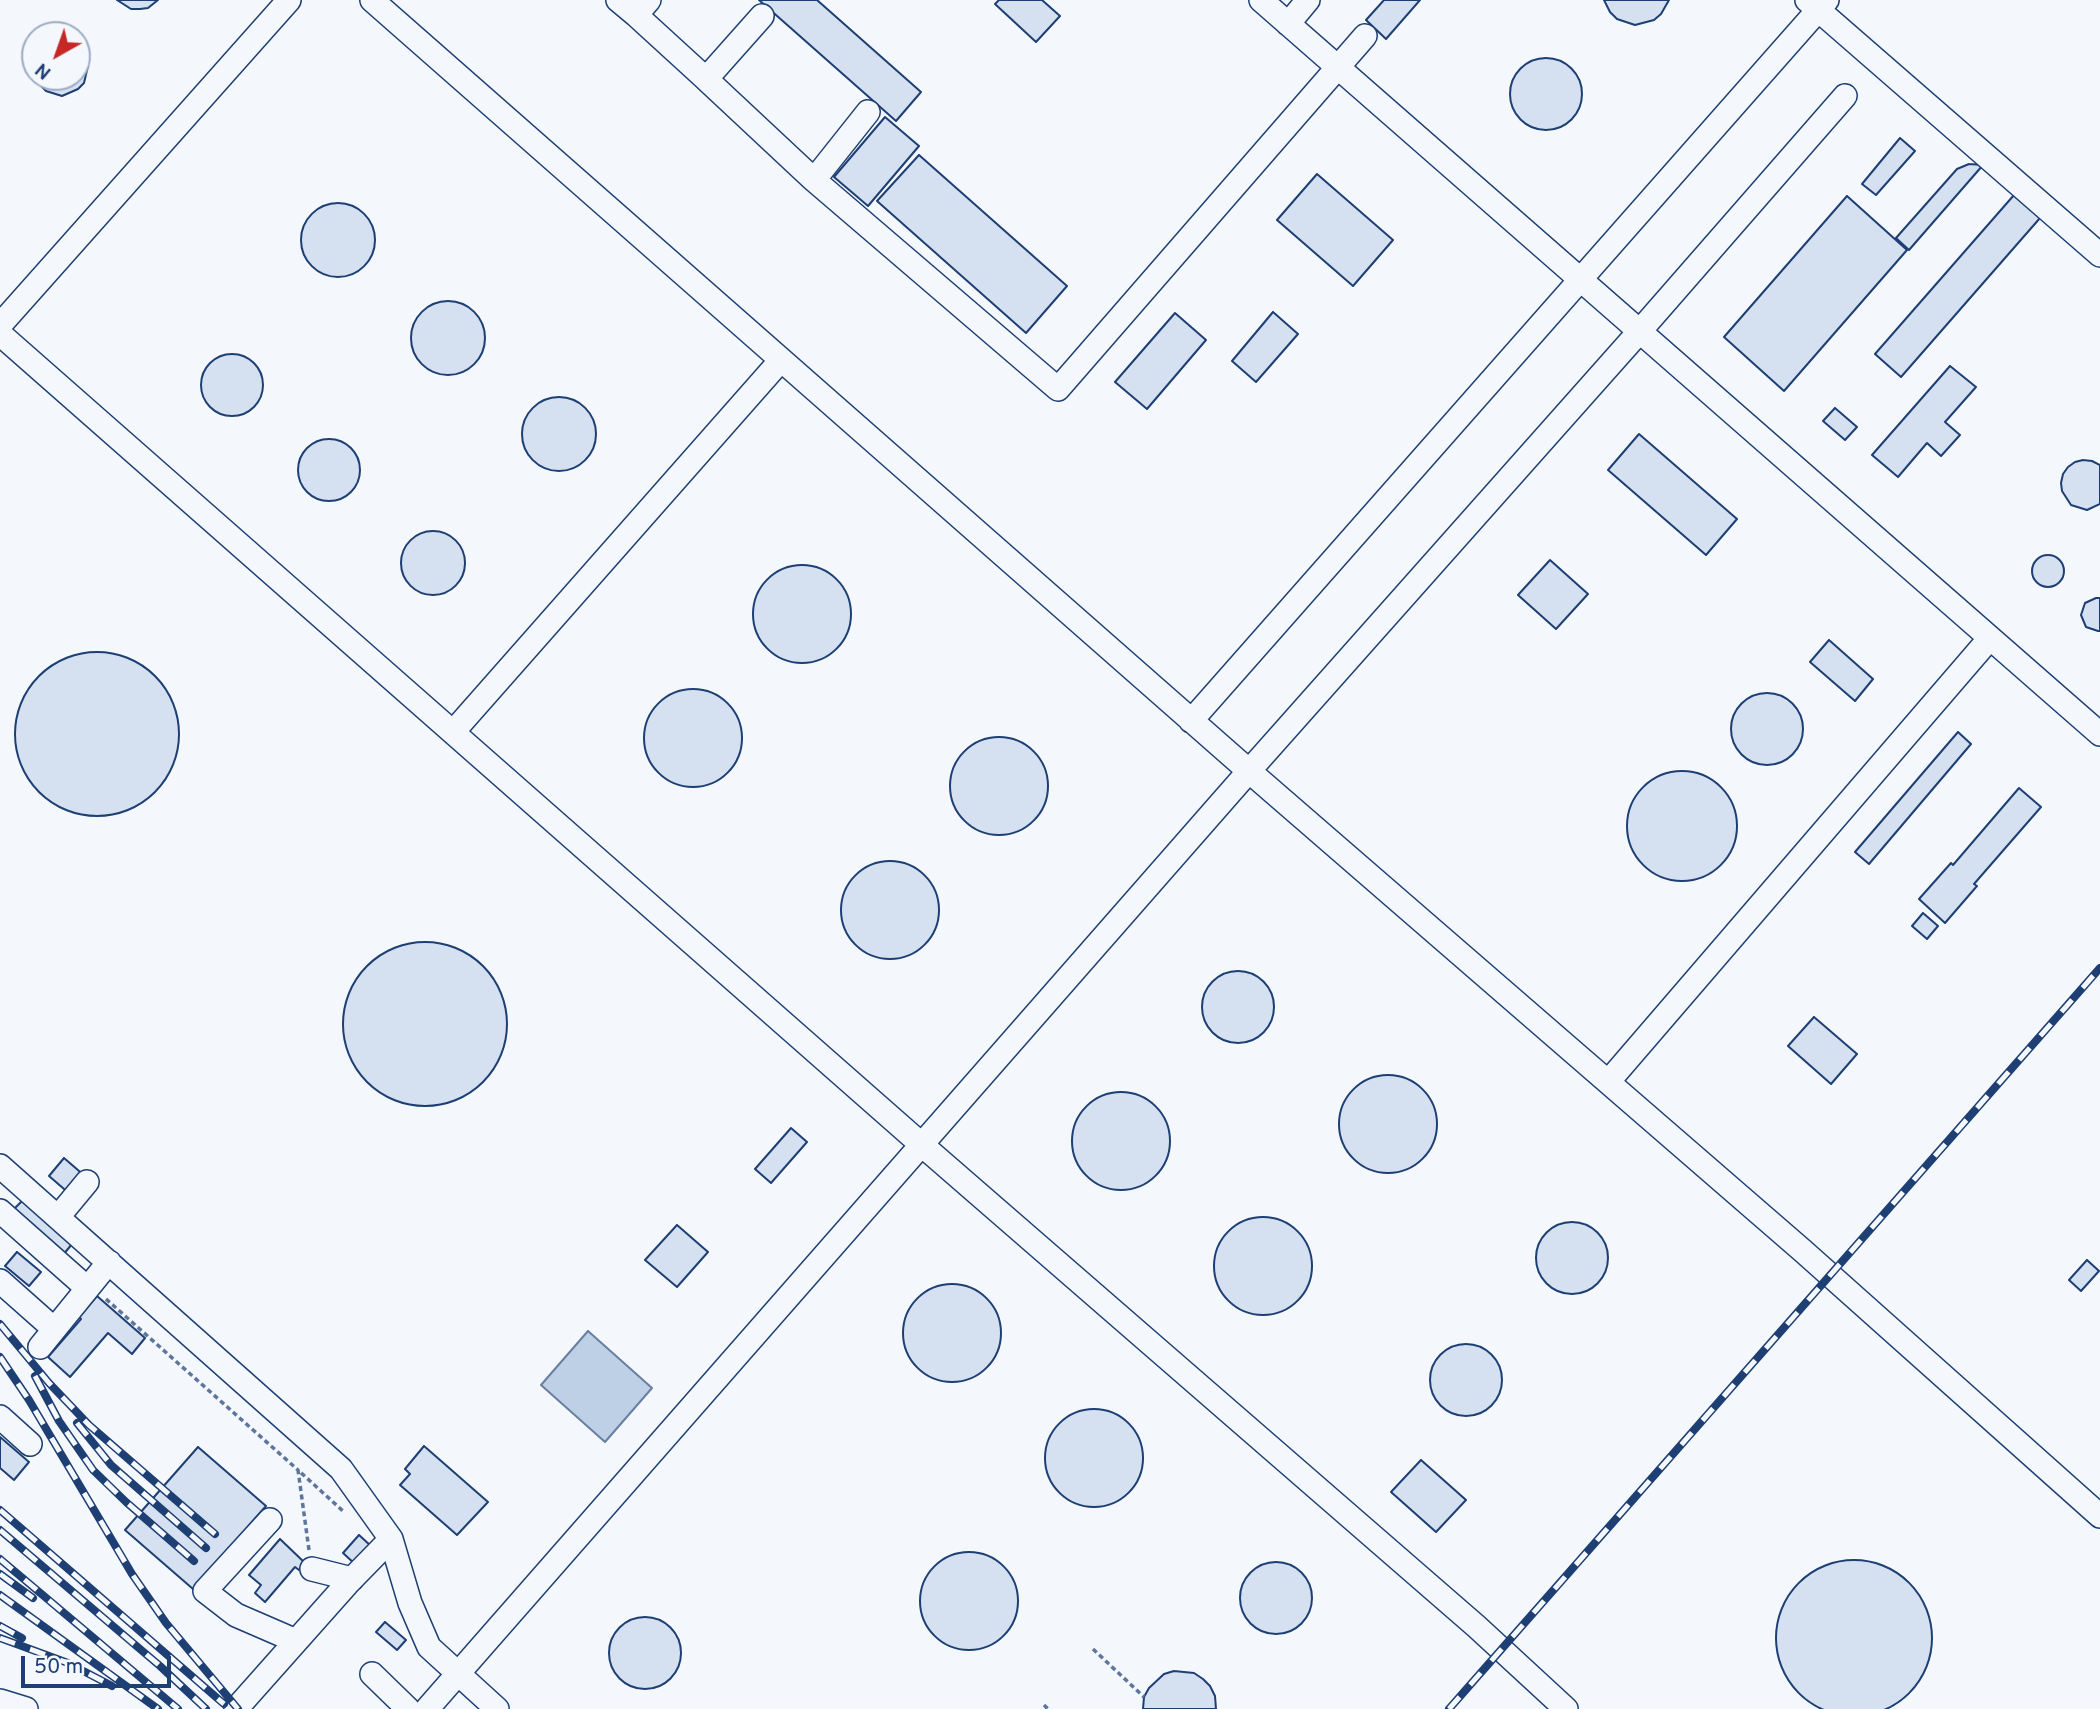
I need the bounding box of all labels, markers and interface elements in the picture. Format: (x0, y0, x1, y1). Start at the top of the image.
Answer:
north arrow (21, 21, 91, 91)
text: N (31, 57, 57, 84)
scale bar (24, 1642, 175, 1686)
text: 50 m (34, 1654, 83, 1681)

